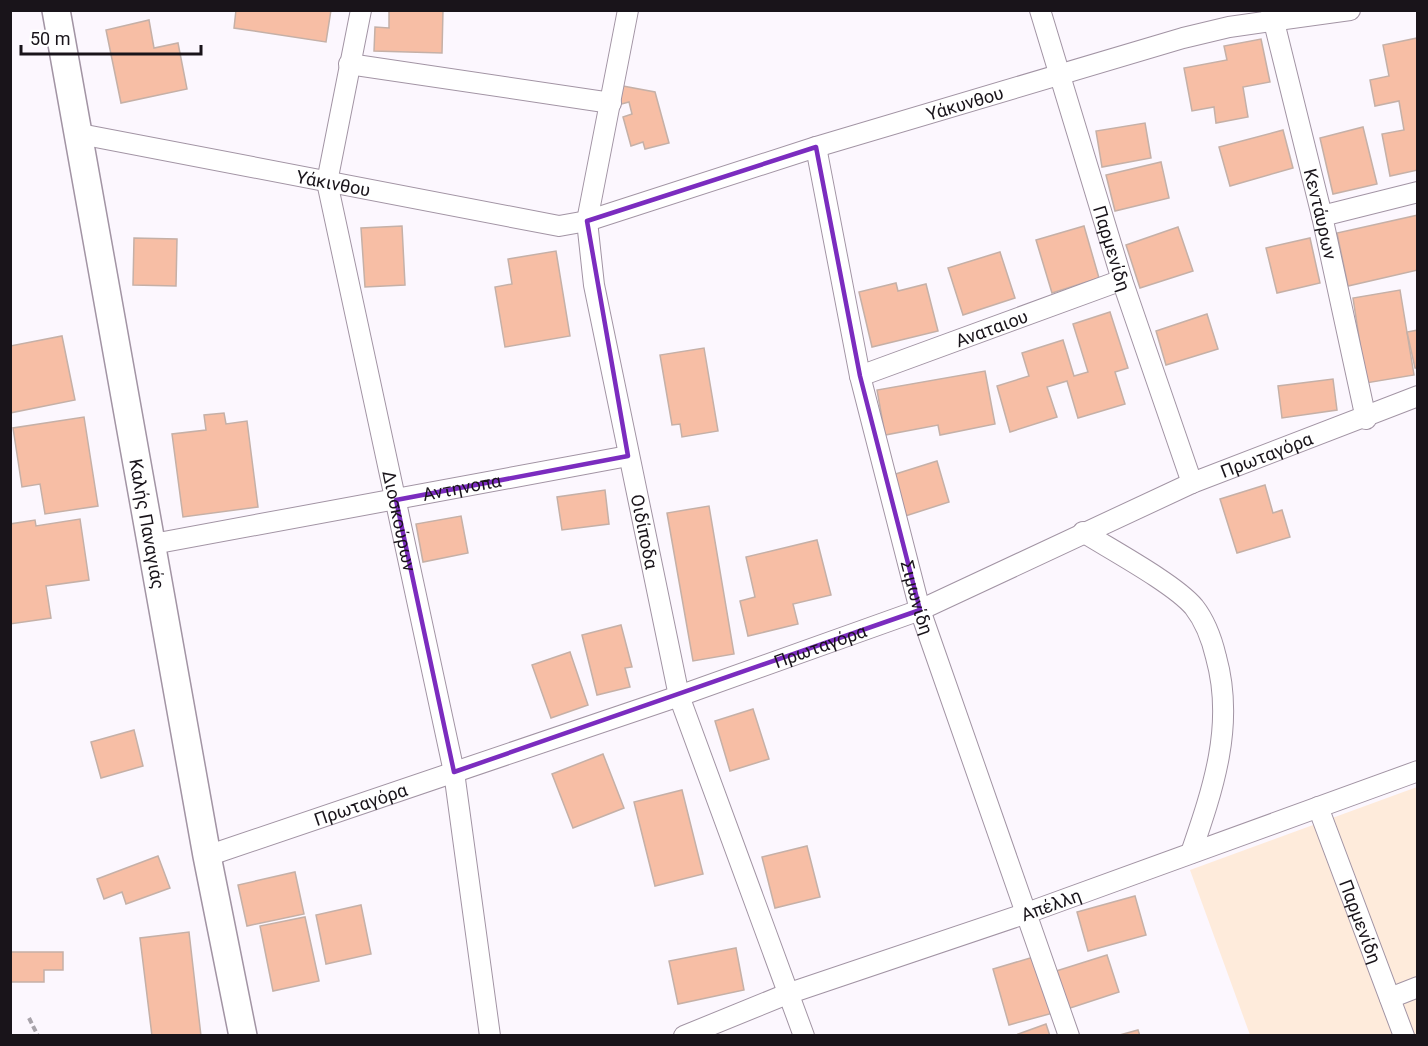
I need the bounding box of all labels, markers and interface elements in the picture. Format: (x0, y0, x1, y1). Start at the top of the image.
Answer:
scale bar (21, 18, 201, 56)
text: 50 m (30, 28, 70, 49)
street label: Υάκυνθου (924, 81, 1006, 124)
street label: Υάκινθου (295, 165, 372, 200)
street label: Κεντάυρων (1300, 166, 1342, 262)
street label: Παρμενίδη (1089, 203, 1135, 294)
street label: Αναταιου (952, 305, 1030, 351)
street label: Πρωταγόρα (1217, 427, 1316, 482)
street label: Καλής Παναγιάς (126, 457, 170, 591)
street label: Διοσκούρων (379, 468, 421, 574)
street label: Αντηνοπα (421, 469, 504, 504)
street label: Οιδίποδα (627, 492, 663, 571)
street label: Σιμωνίδη (897, 558, 938, 637)
street label: Πρωταγόρα (771, 619, 870, 672)
street label: Πρωταγόρα (311, 778, 410, 829)
street label: Παρμενίδη (1336, 876, 1386, 966)
street label: Απέλλη (1018, 884, 1084, 925)

